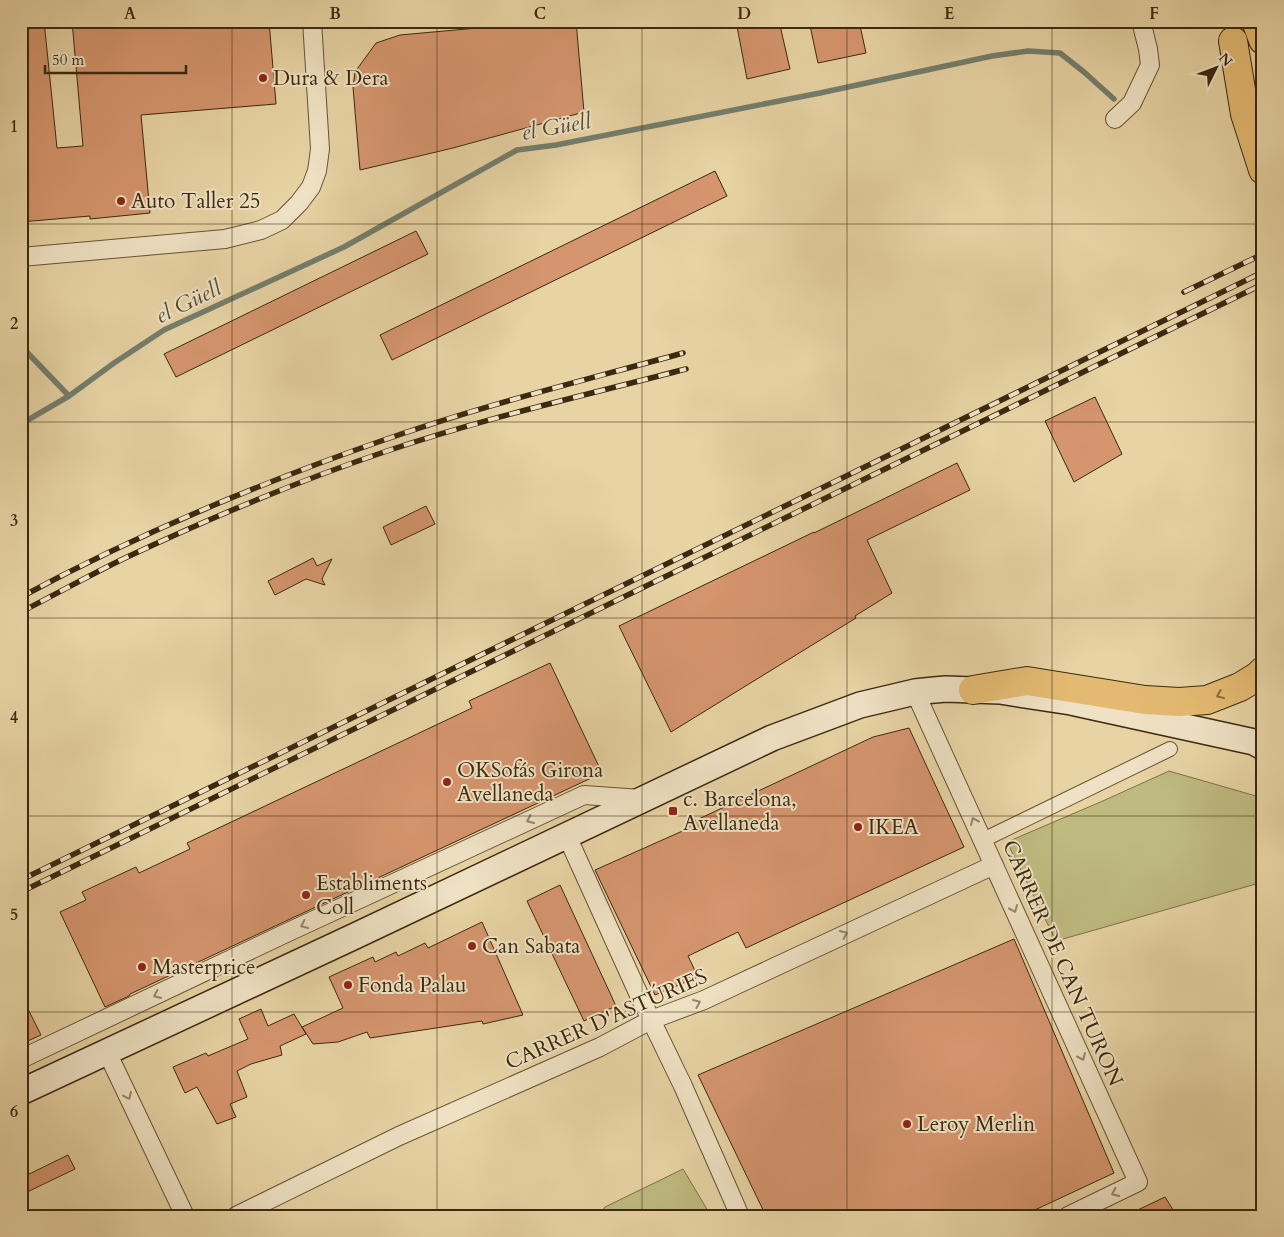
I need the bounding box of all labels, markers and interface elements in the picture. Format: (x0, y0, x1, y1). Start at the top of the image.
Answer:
text: A (124, 3, 136, 25)
text: B (329, 3, 341, 25)
text: C (534, 3, 546, 25)
text: D (737, 3, 751, 25)
text: E (944, 3, 954, 25)
text: F (1149, 3, 1159, 25)
scale bar (45, 42, 186, 74)
north arrow (1192, 42, 1242, 92)
text: N (1214, 49, 1236, 71)
text: 50 m (52, 50, 84, 70)
place label: Dura & Dera (273, 64, 389, 93)
marker: Dura & Dera (257, 72, 269, 84)
water label: el Güell (519, 106, 594, 148)
text: 1 (10, 116, 18, 138)
place label: Auto Taller 25 (131, 187, 261, 216)
marker: Auto Taller 25 (115, 195, 127, 207)
water label: el Güell (150, 273, 227, 331)
text: 2 (10, 313, 18, 335)
text: 3 (10, 510, 18, 532)
one-way arrow (1217, 689, 1225, 699)
text: 4 (10, 707, 18, 729)
place label: OKSofás Girona Avellaneda (457, 756, 603, 809)
marker: OKSofás Girona Avellaneda (441, 776, 453, 788)
place label: c. Barcelona, Avellaneda (683, 785, 797, 838)
marker: c. Barcelona, Avellaneda (667, 805, 679, 817)
place label: IKEA (868, 813, 919, 842)
one-way arrow (526, 814, 535, 824)
one-way arrow (970, 817, 980, 826)
marker: IKEA (852, 821, 864, 833)
street label: CARRER DE CAN TURON (995, 836, 1130, 1091)
place label: Establiments Coll (316, 869, 427, 922)
marker: Establiments Coll (300, 889, 312, 901)
text: 5 (10, 904, 18, 926)
one-way arrow (1008, 904, 1019, 913)
one-way arrow (300, 919, 309, 929)
one-way arrow (839, 930, 848, 941)
place label: Can Sabata (482, 932, 580, 961)
marker: Can Sabata (466, 940, 478, 952)
place label: Masterprice (152, 953, 256, 982)
marker: Masterprice (136, 961, 148, 973)
street label: CARRER D'ASTÚRIES (500, 961, 712, 1077)
place label: Fonda Palau (358, 971, 467, 1000)
marker: Fonda Palau (342, 979, 354, 991)
one-way arrow (153, 988, 162, 999)
one-way arrow (692, 998, 700, 1008)
one-way arrow (1075, 1052, 1086, 1061)
one-way arrow (121, 1091, 132, 1100)
text: 6 (10, 1101, 18, 1123)
place label: Leroy Merlin (917, 1110, 1035, 1139)
marker: Leroy Merlin (901, 1118, 913, 1130)
one-way arrow (1111, 1187, 1120, 1198)

